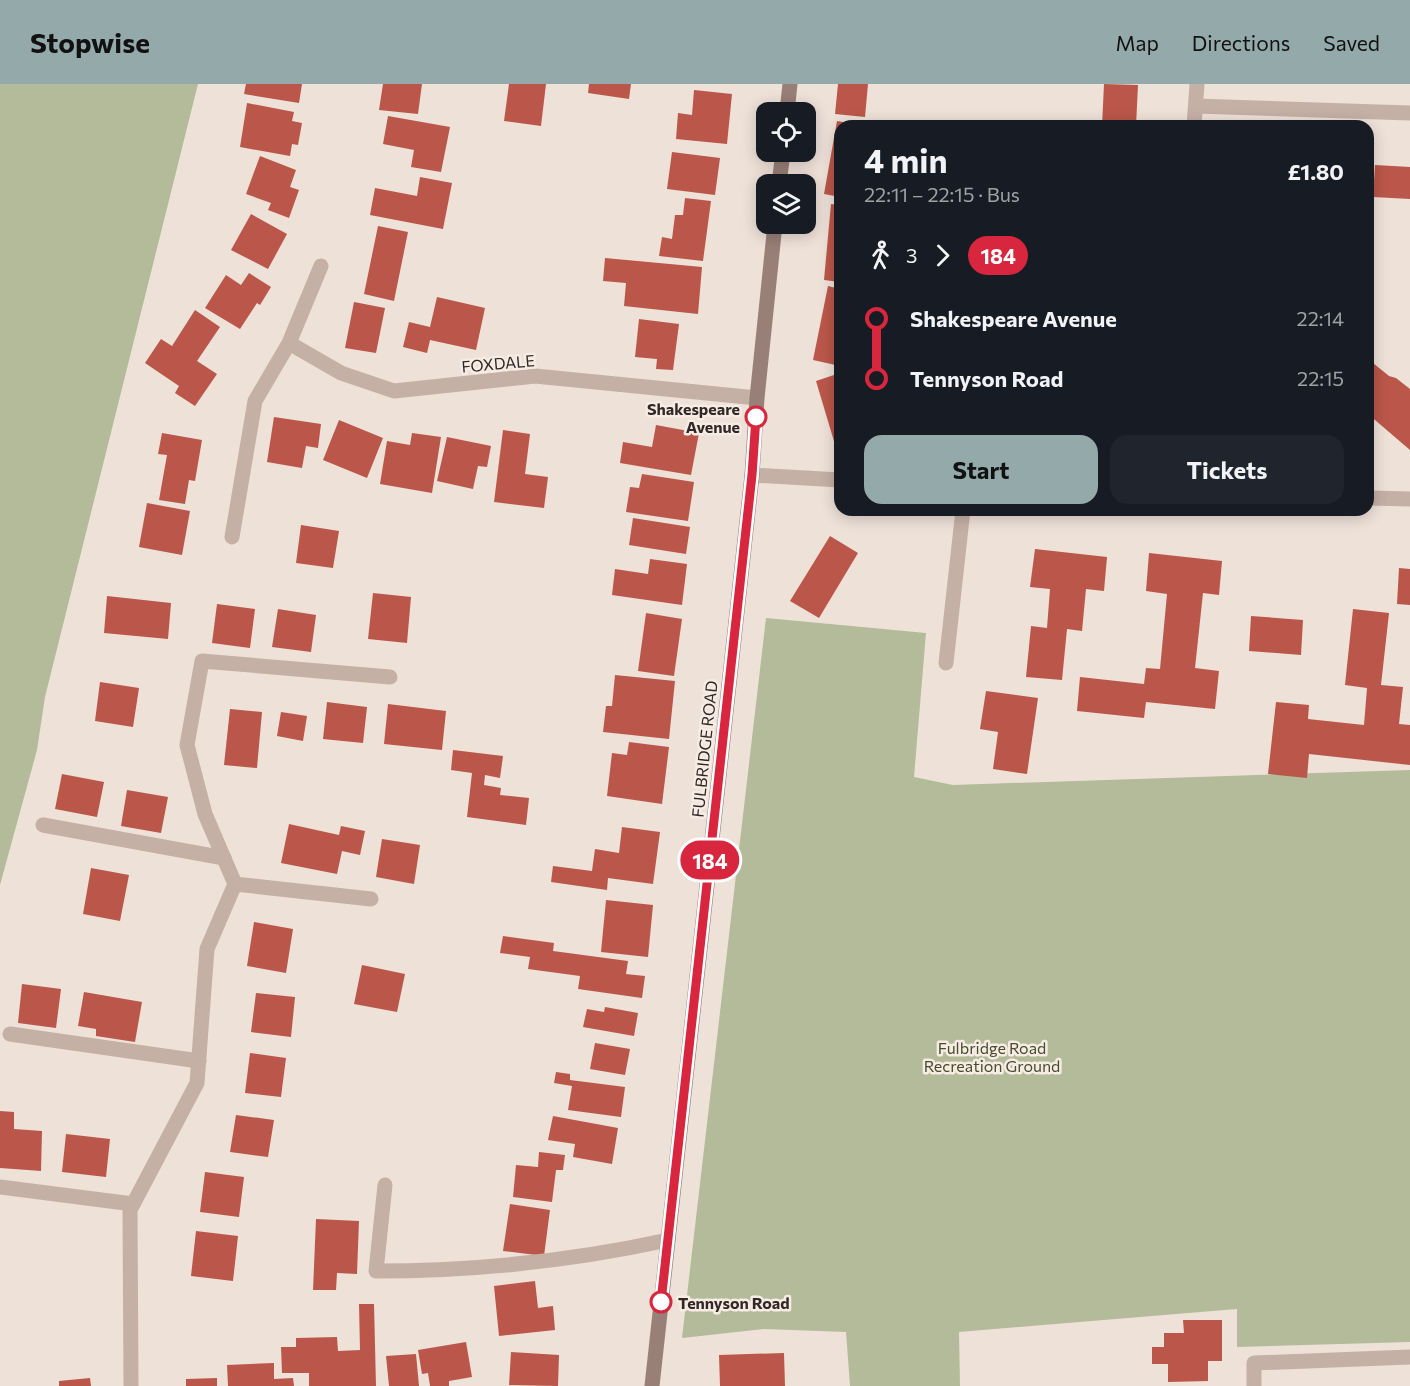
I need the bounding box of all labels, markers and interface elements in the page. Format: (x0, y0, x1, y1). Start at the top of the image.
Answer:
text: Stopwise (30, 25, 150, 59)
text: Map (1116, 30, 1159, 55)
text: Directions (1192, 30, 1290, 55)
text: Saved (1323, 30, 1380, 55)
map controls (756, 102, 816, 234)
button: locate (756, 102, 816, 162)
text: 4 min (864, 139, 948, 180)
text: £1.80 (1287, 158, 1344, 185)
button: layers (756, 174, 816, 234)
text: 22:11 – 22:15 · Bus (864, 182, 1020, 206)
icon: walk (864, 239, 897, 272)
icon: forward (926, 239, 959, 272)
text: 3 (906, 243, 917, 267)
text: 184 (980, 243, 1016, 268)
text: Shakespeare Avenue (910, 305, 1117, 332)
text: 22:14 (1297, 306, 1344, 330)
street label: FOXDALE (461, 350, 535, 376)
text: Tennyson Road (910, 365, 1063, 392)
text: 22:15 (1297, 366, 1344, 390)
place label: Shakespeare Avenue (647, 399, 740, 436)
marker: Shakespeare Avenue (745, 406, 767, 428)
button: Start (864, 435, 1098, 504)
button: Tickets (1110, 435, 1344, 504)
street label: FULBRIDGE ROAD (687, 680, 721, 818)
line badge: 184 (676, 840, 744, 880)
text: 184 (692, 848, 728, 873)
park label: Fulbridge Road Recreation Ground (924, 1038, 1060, 1075)
marker: Tennyson Road (650, 1291, 672, 1313)
place label: Tennyson Road (678, 1293, 790, 1312)

